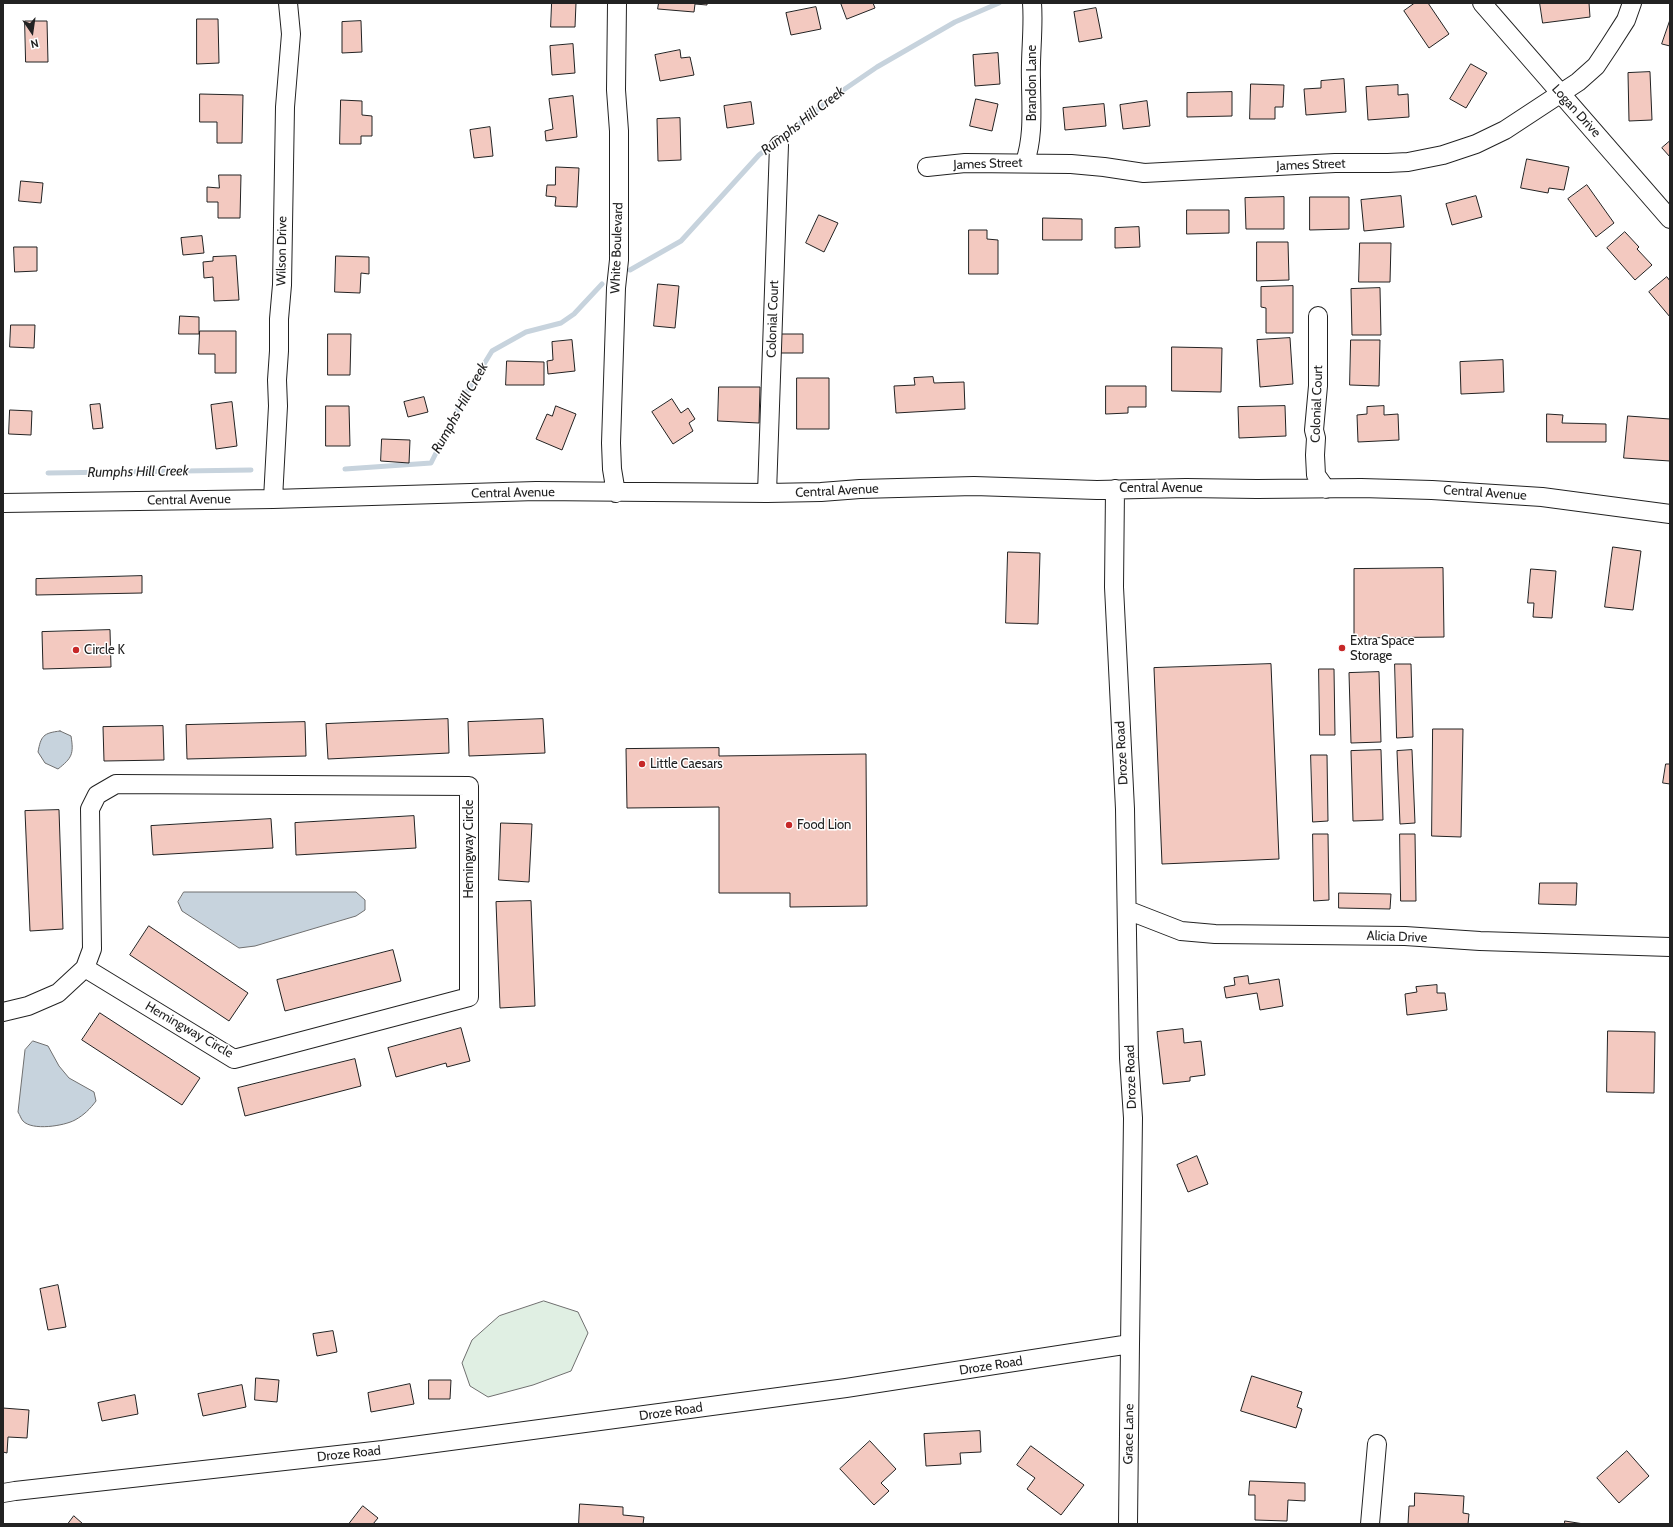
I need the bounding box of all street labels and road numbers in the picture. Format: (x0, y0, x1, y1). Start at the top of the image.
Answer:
street label: Brandon Lane (1024, 45, 1040, 121)
street label: Logan Drive (1548, 81, 1604, 141)
street label: James Street (953, 155, 1023, 173)
street label: James Street (1276, 156, 1346, 174)
street label: White Boulevard (608, 202, 626, 294)
street label: Wilson Drive (274, 216, 290, 286)
street label: Colonial Court (764, 280, 782, 358)
street label: Colonial Court (1308, 365, 1326, 443)
street label: Central Avenue (1119, 480, 1203, 496)
street label: Central Avenue (795, 481, 879, 501)
street label: Central Avenue (1443, 482, 1527, 504)
street label: Central Avenue (471, 484, 555, 502)
street label: Central Avenue (147, 491, 231, 509)
street label: Droze Road (1113, 721, 1131, 785)
street label: Hemingway Circle (461, 799, 477, 899)
street label: Alicia Drive (1366, 928, 1428, 946)
street label: Hemingway Circle (142, 998, 236, 1062)
street label: Droze Road (1122, 1045, 1140, 1109)
street label: Droze Road (958, 1353, 1024, 1379)
street label: Droze Road (638, 1400, 704, 1424)
street label: Grace Lane (1121, 1403, 1137, 1465)
street label: Droze Road (316, 1443, 382, 1465)

